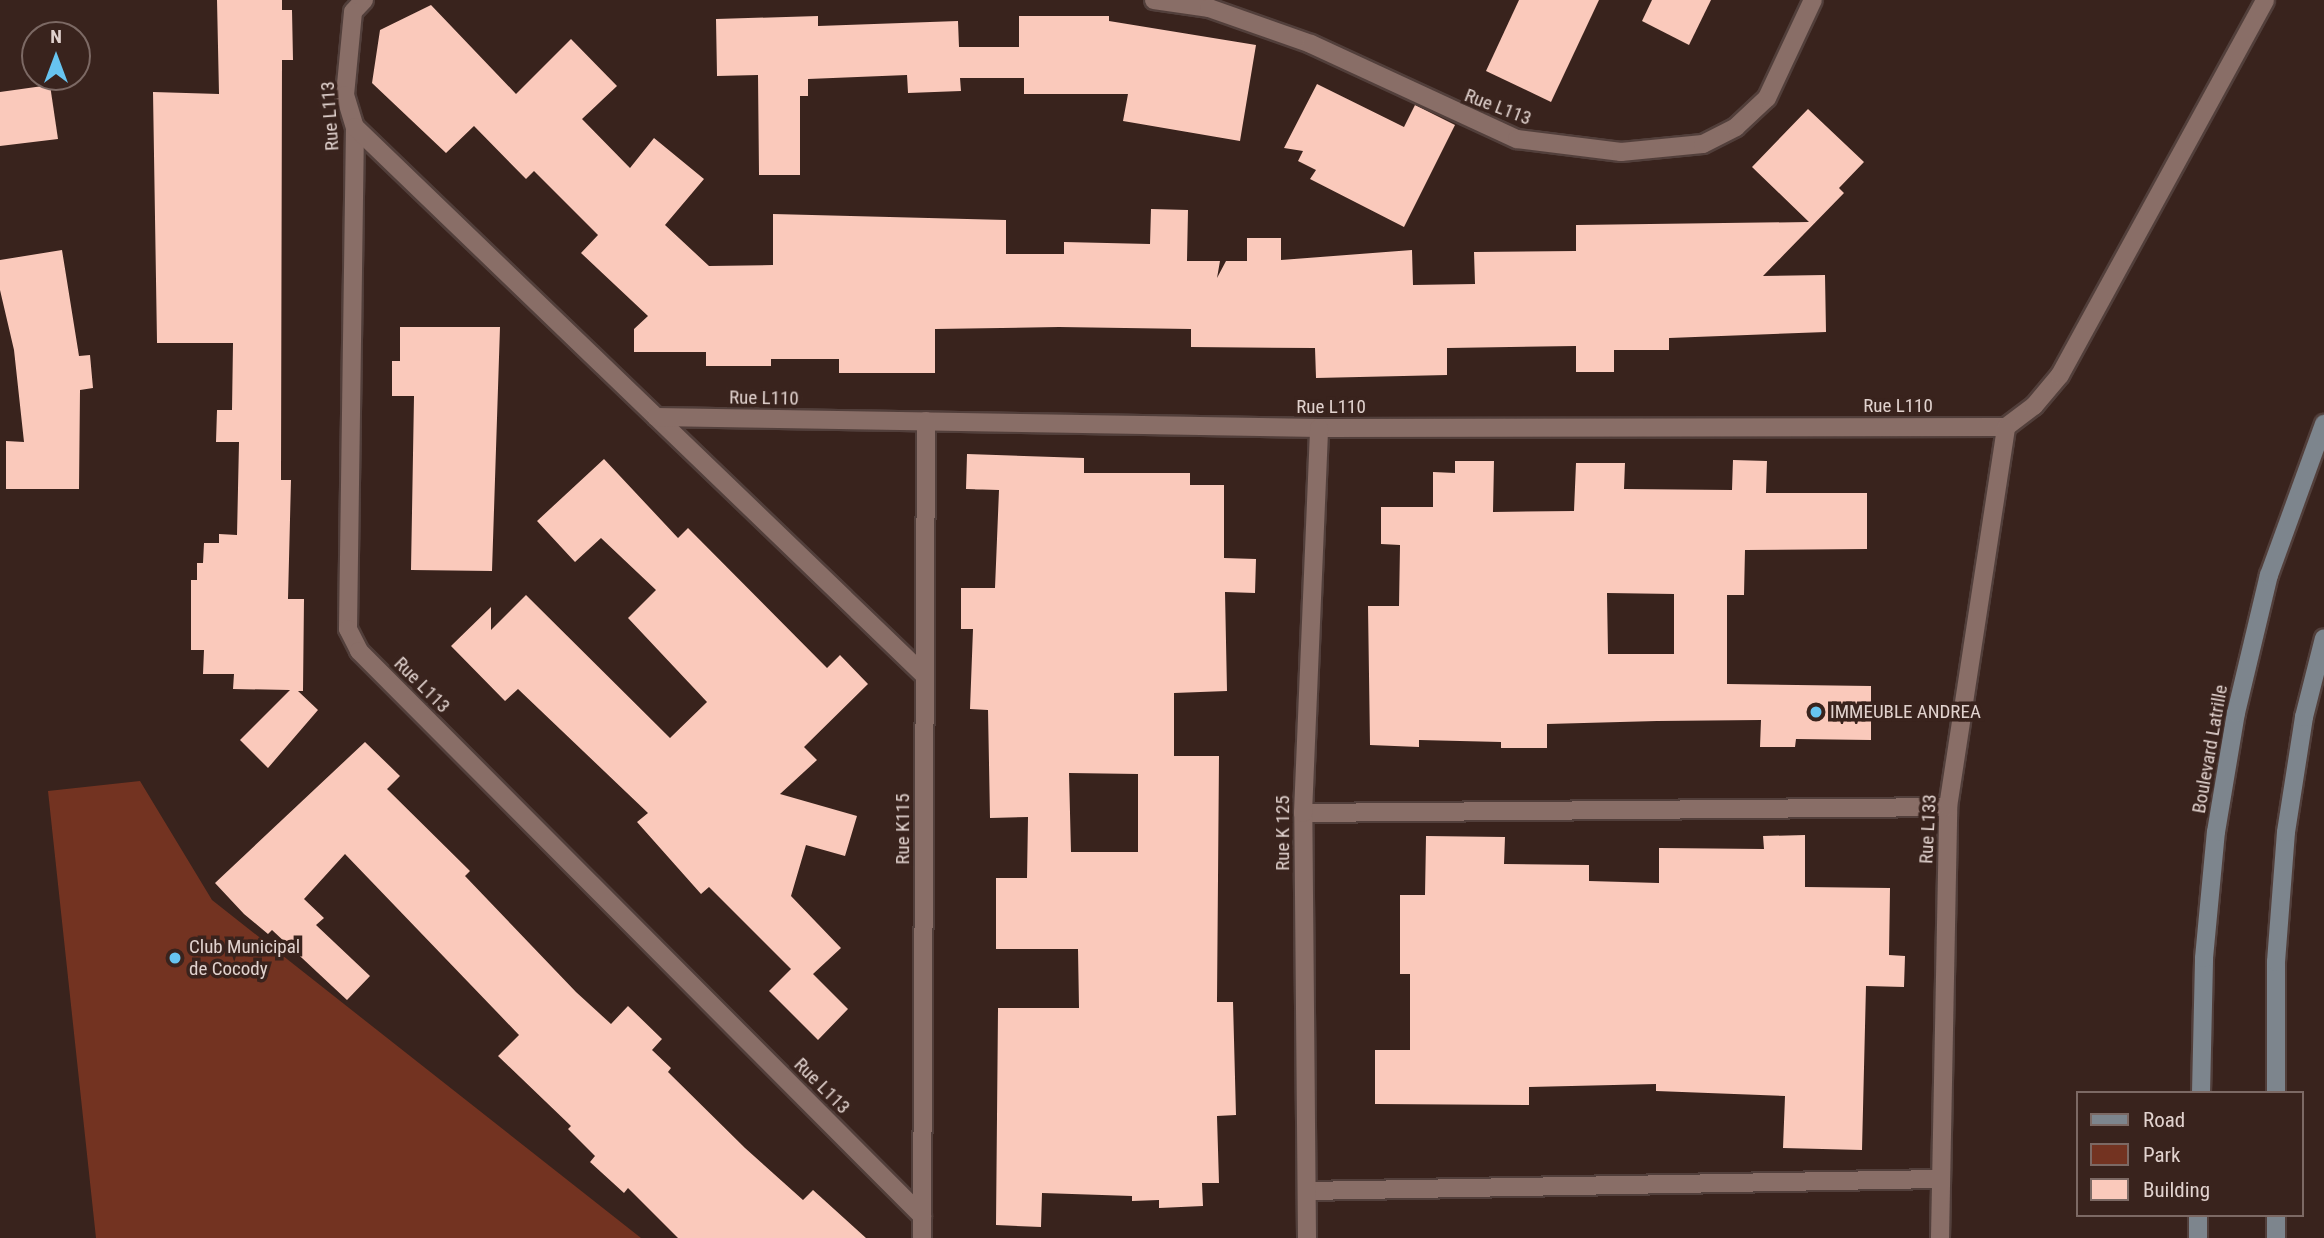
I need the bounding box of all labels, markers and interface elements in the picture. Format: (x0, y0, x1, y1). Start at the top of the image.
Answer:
north arrow (21, 21, 91, 91)
text: N (50, 25, 62, 48)
street label: Rue L113 (316, 80, 344, 152)
street label: Rue L113 (1461, 84, 1535, 130)
street label: Rue L110 (729, 386, 799, 410)
street label: Rue L110 (1863, 395, 1933, 417)
street label: Rue L110 (1296, 396, 1366, 418)
street label: Rue L113 (389, 652, 455, 718)
street label: Boulevard Latrille (2187, 683, 2233, 815)
place label: IMMEUBLE ANDREA (1830, 701, 1981, 723)
marker: IMMEUBLE ANDREA (1808, 704, 1824, 720)
street label: Rue K115 (892, 793, 914, 865)
street label: Rue L133 (1915, 794, 1941, 864)
street label: Rue K 125 (1272, 795, 1294, 871)
place label: Club Municipal de Cocody (189, 936, 300, 980)
marker: Club Municipal de Cocody (167, 950, 183, 966)
street label: Rue L113 (789, 1053, 855, 1119)
legend (2076, 1091, 2303, 1217)
text: Road (2143, 1108, 2185, 1132)
text: Park (2143, 1143, 2180, 1167)
text: Building (2143, 1178, 2210, 1202)

